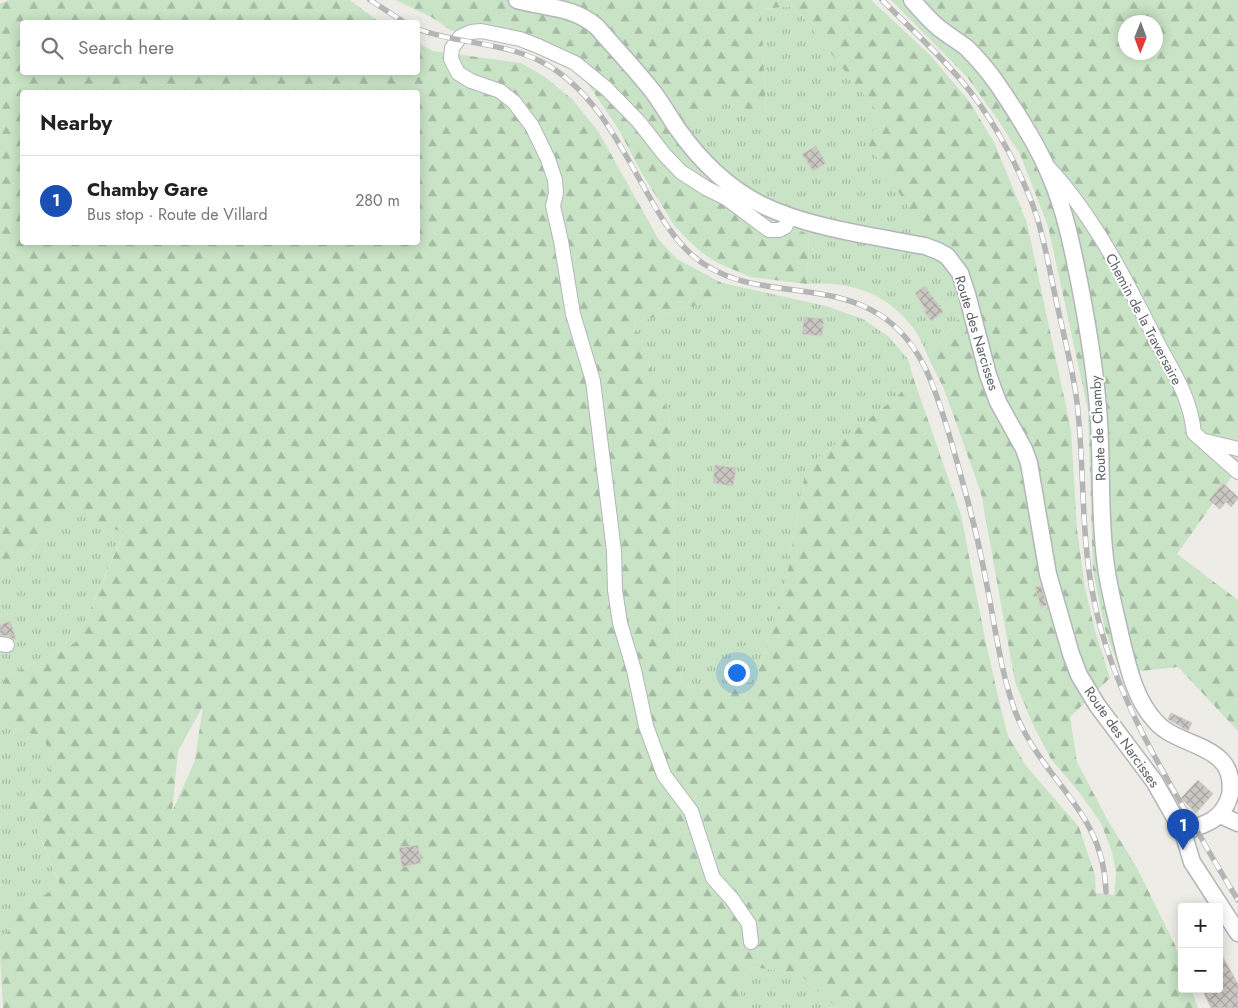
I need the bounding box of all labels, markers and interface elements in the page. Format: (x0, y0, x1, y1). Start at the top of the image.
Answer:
north arrow (1118, 15, 1163, 60)
search box (20, 20, 420, 75)
icon: search (38, 34, 66, 62)
text: Search here (78, 34, 174, 61)
text: Nearby (40, 108, 112, 138)
text: Chamby Gare (87, 176, 208, 203)
text: 1 (52, 189, 60, 212)
text: 280 m (355, 189, 400, 212)
text: Bus stop · Route de Villard (87, 203, 268, 226)
street label: Chemin de la Traversaire (1101, 250, 1187, 388)
street label: Route des Narcisses (950, 273, 1004, 393)
street label: Route de Chamby (1085, 374, 1111, 481)
your location (724, 660, 750, 686)
street label: Route des Narcisses (1080, 682, 1165, 792)
pin: 1 (1167, 809, 1199, 850)
map controls (1178, 903, 1223, 993)
button: + (1178, 903, 1223, 948)
button: − (1178, 948, 1223, 993)

